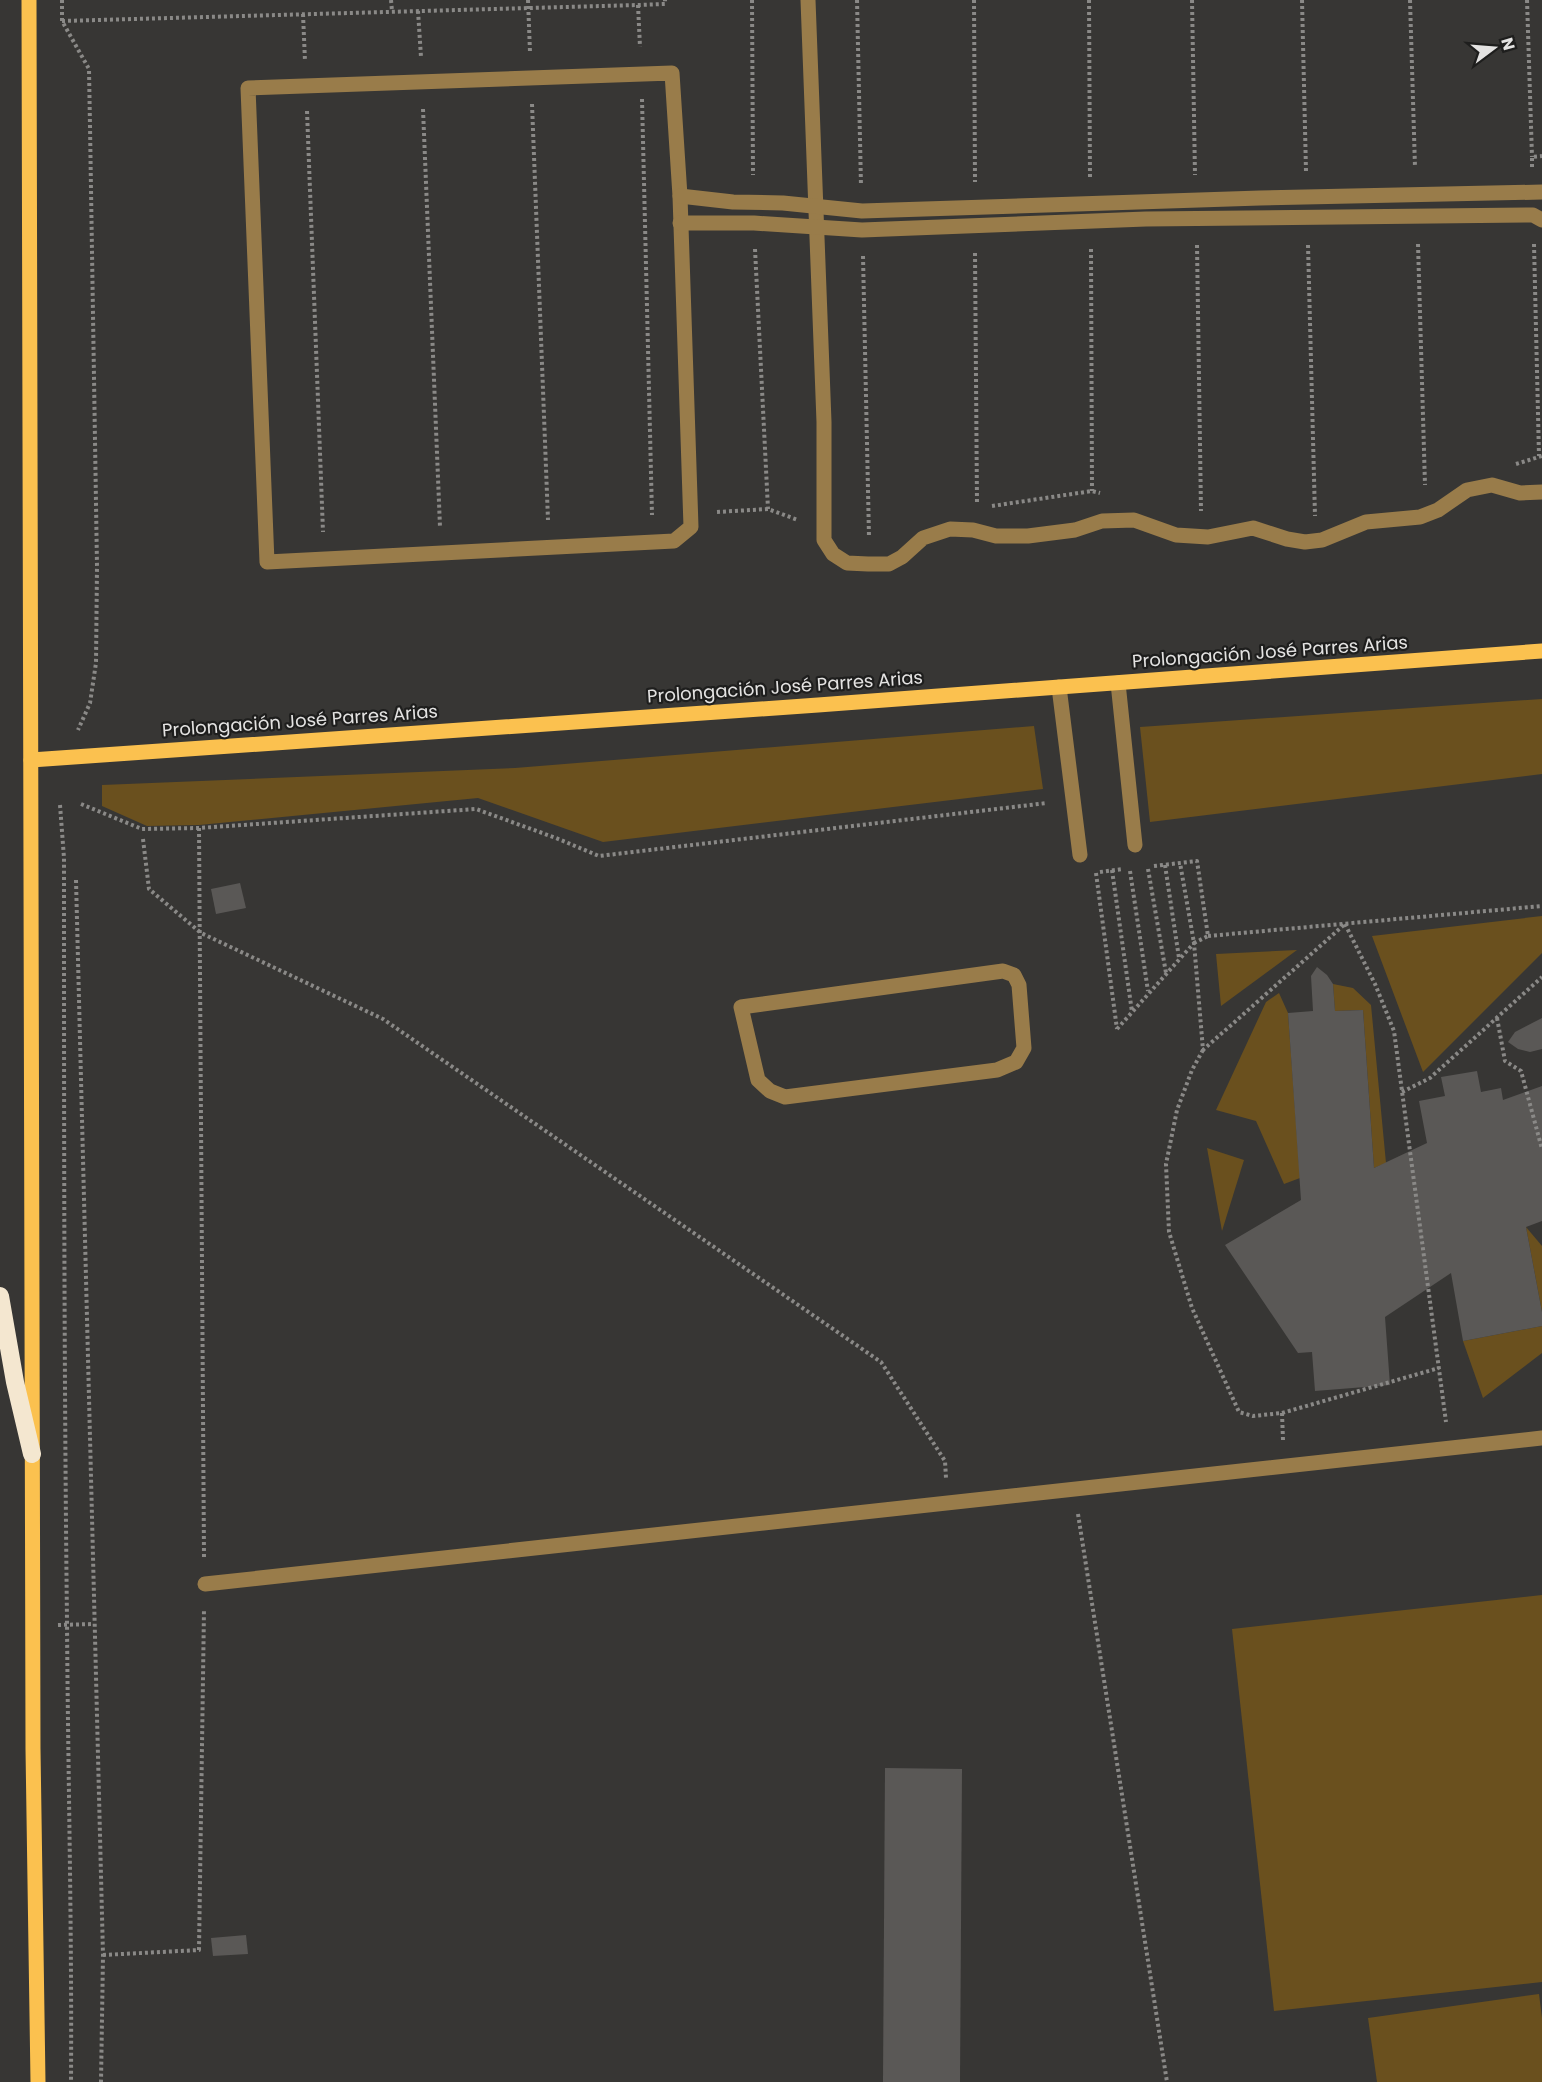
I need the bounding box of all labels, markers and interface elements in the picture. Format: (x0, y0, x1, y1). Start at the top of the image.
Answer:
north arrow (1464, 18, 1524, 78)
text: N (1495, 35, 1521, 53)
street label: Prolongación José Parres Arias (1131, 629, 1409, 674)
street label: Prolongación José Parres Arias (646, 664, 924, 709)
street label: Prolongación José Parres Arias (161, 698, 439, 743)

